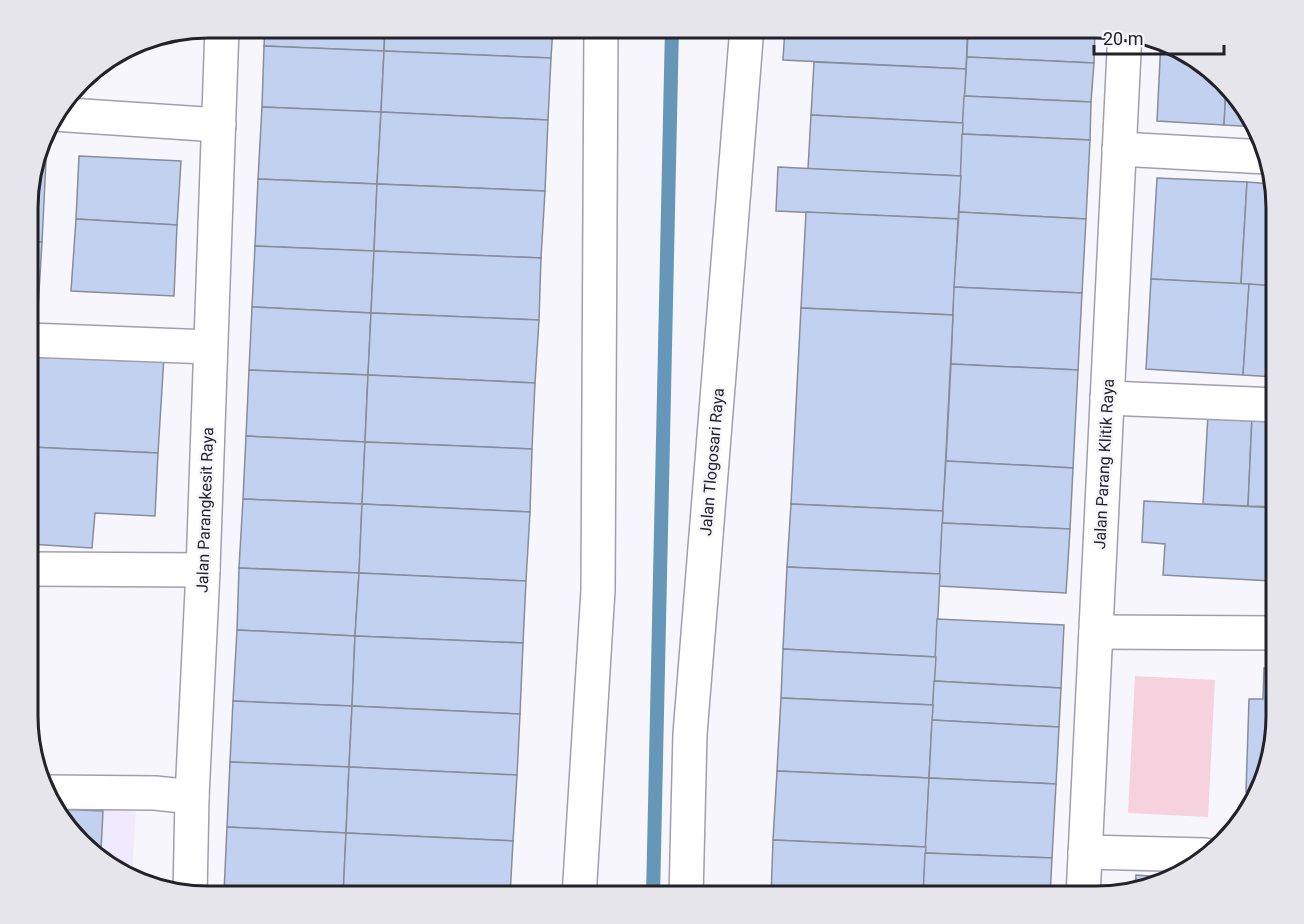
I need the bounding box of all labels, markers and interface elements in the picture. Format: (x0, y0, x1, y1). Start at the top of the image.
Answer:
scale bar (1094, 18, 1224, 56)
text: 20 m (1103, 28, 1143, 49)
street label: Jalan Parang Klitik Raya (1090, 378, 1118, 550)
street label: Jalan Tlogosari Raya (696, 387, 728, 537)
street label: Jalan Parangkesit Raya (193, 427, 217, 593)

